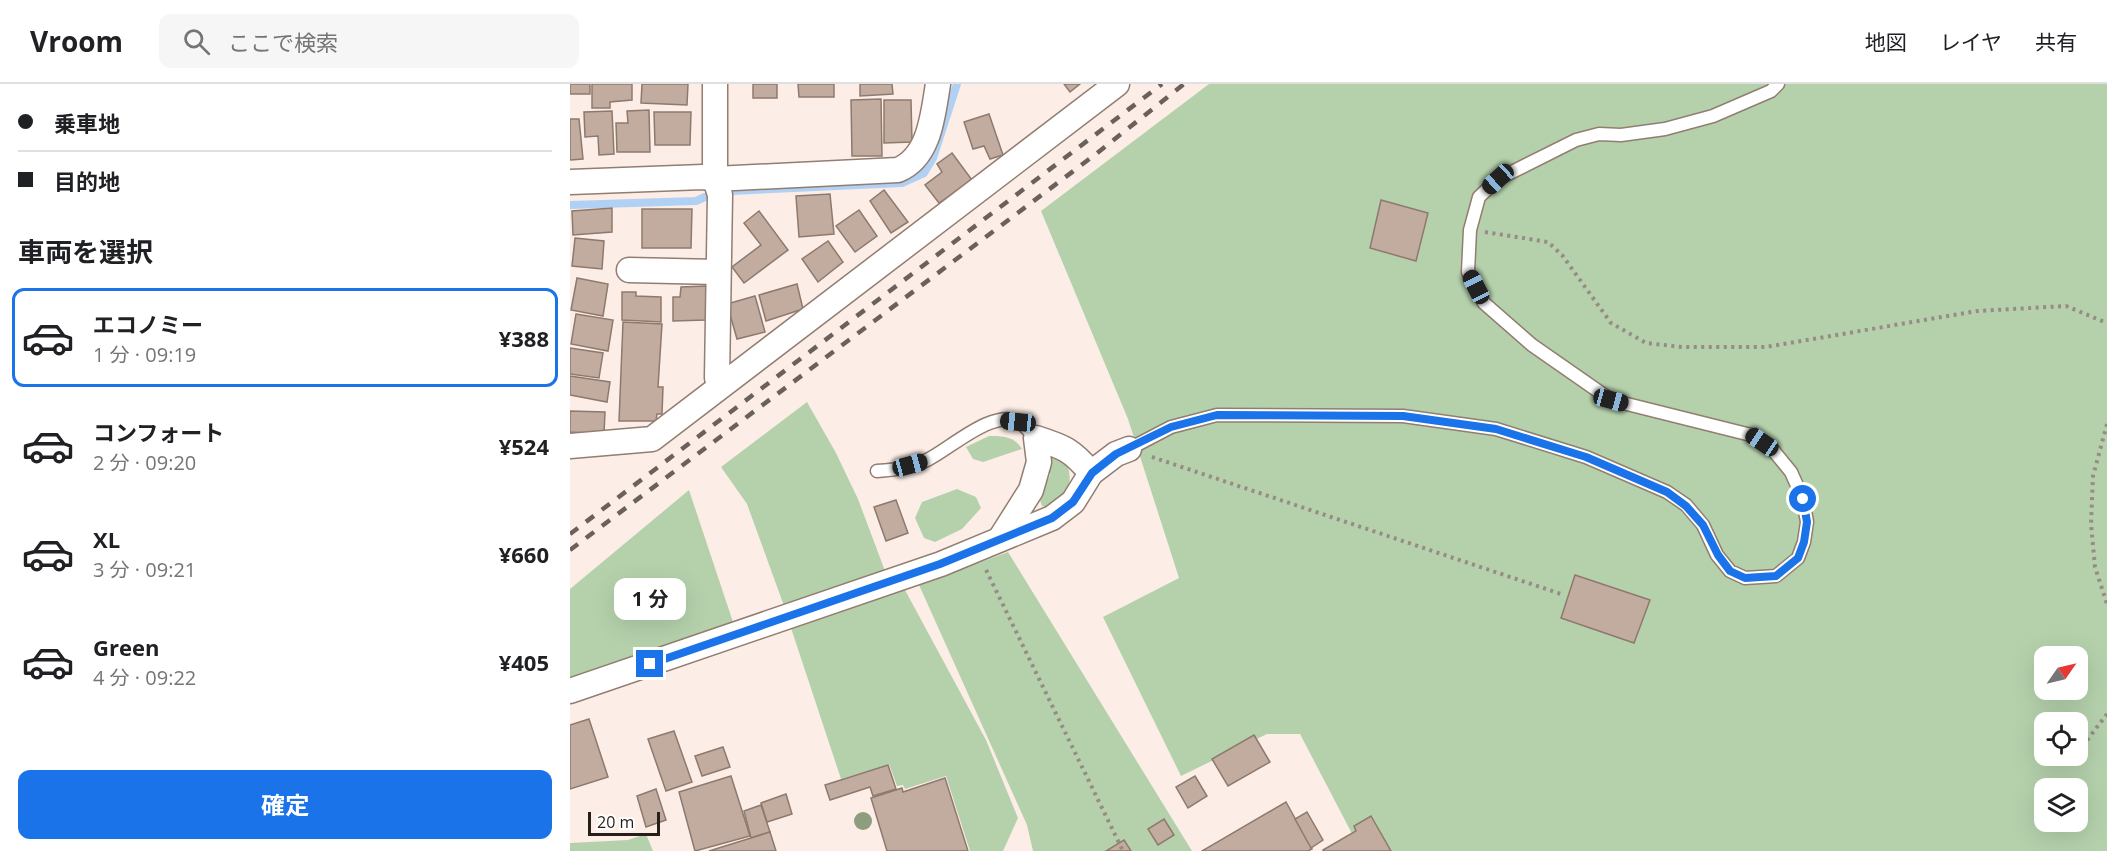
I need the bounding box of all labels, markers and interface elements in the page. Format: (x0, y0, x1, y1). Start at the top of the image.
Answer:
search box (159, 14, 579, 68)
text: Vroom (30, 22, 123, 60)
icon: search (180, 25, 213, 58)
text: ここで検索 (228, 27, 338, 57)
text: 地図 (1865, 28, 1907, 56)
text: レイヤ (1940, 28, 2002, 56)
text: 共有 (2035, 28, 2077, 56)
text: 乗車地 (54, 108, 120, 138)
car (1479, 160, 1517, 198)
text: 目的地 (54, 166, 120, 196)
text: 車両を選択 (18, 233, 153, 270)
car (1460, 267, 1492, 307)
text: エコノミー (93, 309, 203, 339)
icon: car (21, 311, 75, 365)
text: ¥388 (499, 323, 549, 353)
text: 1 分 · 09:19 (93, 341, 196, 368)
car (1591, 387, 1631, 413)
car (999, 411, 1037, 433)
text: コンフォート (93, 417, 224, 447)
icon: car (21, 419, 75, 473)
car (1742, 424, 1782, 460)
text: ¥524 (499, 431, 549, 461)
text: 2 分 · 09:20 (93, 449, 196, 476)
car (890, 452, 930, 478)
route start (1789, 485, 1816, 512)
text: XL (93, 524, 120, 554)
icon: car (21, 527, 75, 581)
text: ¥660 (499, 539, 549, 569)
text: 3 分 · 09:21 (93, 556, 196, 583)
callout: 1 分 (614, 577, 686, 619)
text: 1 分 (632, 585, 668, 612)
text: Green (93, 632, 159, 662)
icon: car (21, 635, 75, 689)
north arrow (2034, 646, 2088, 700)
map controls (2034, 646, 2088, 832)
text: ¥405 (499, 647, 549, 677)
route end (636, 650, 663, 677)
text: 4 分 · 09:22 (93, 664, 196, 691)
button: locate (2034, 712, 2088, 766)
button: 確定 (18, 770, 552, 839)
button: layers (2034, 778, 2088, 832)
scale bar (588, 809, 660, 836)
text: 20 m (597, 811, 634, 833)

